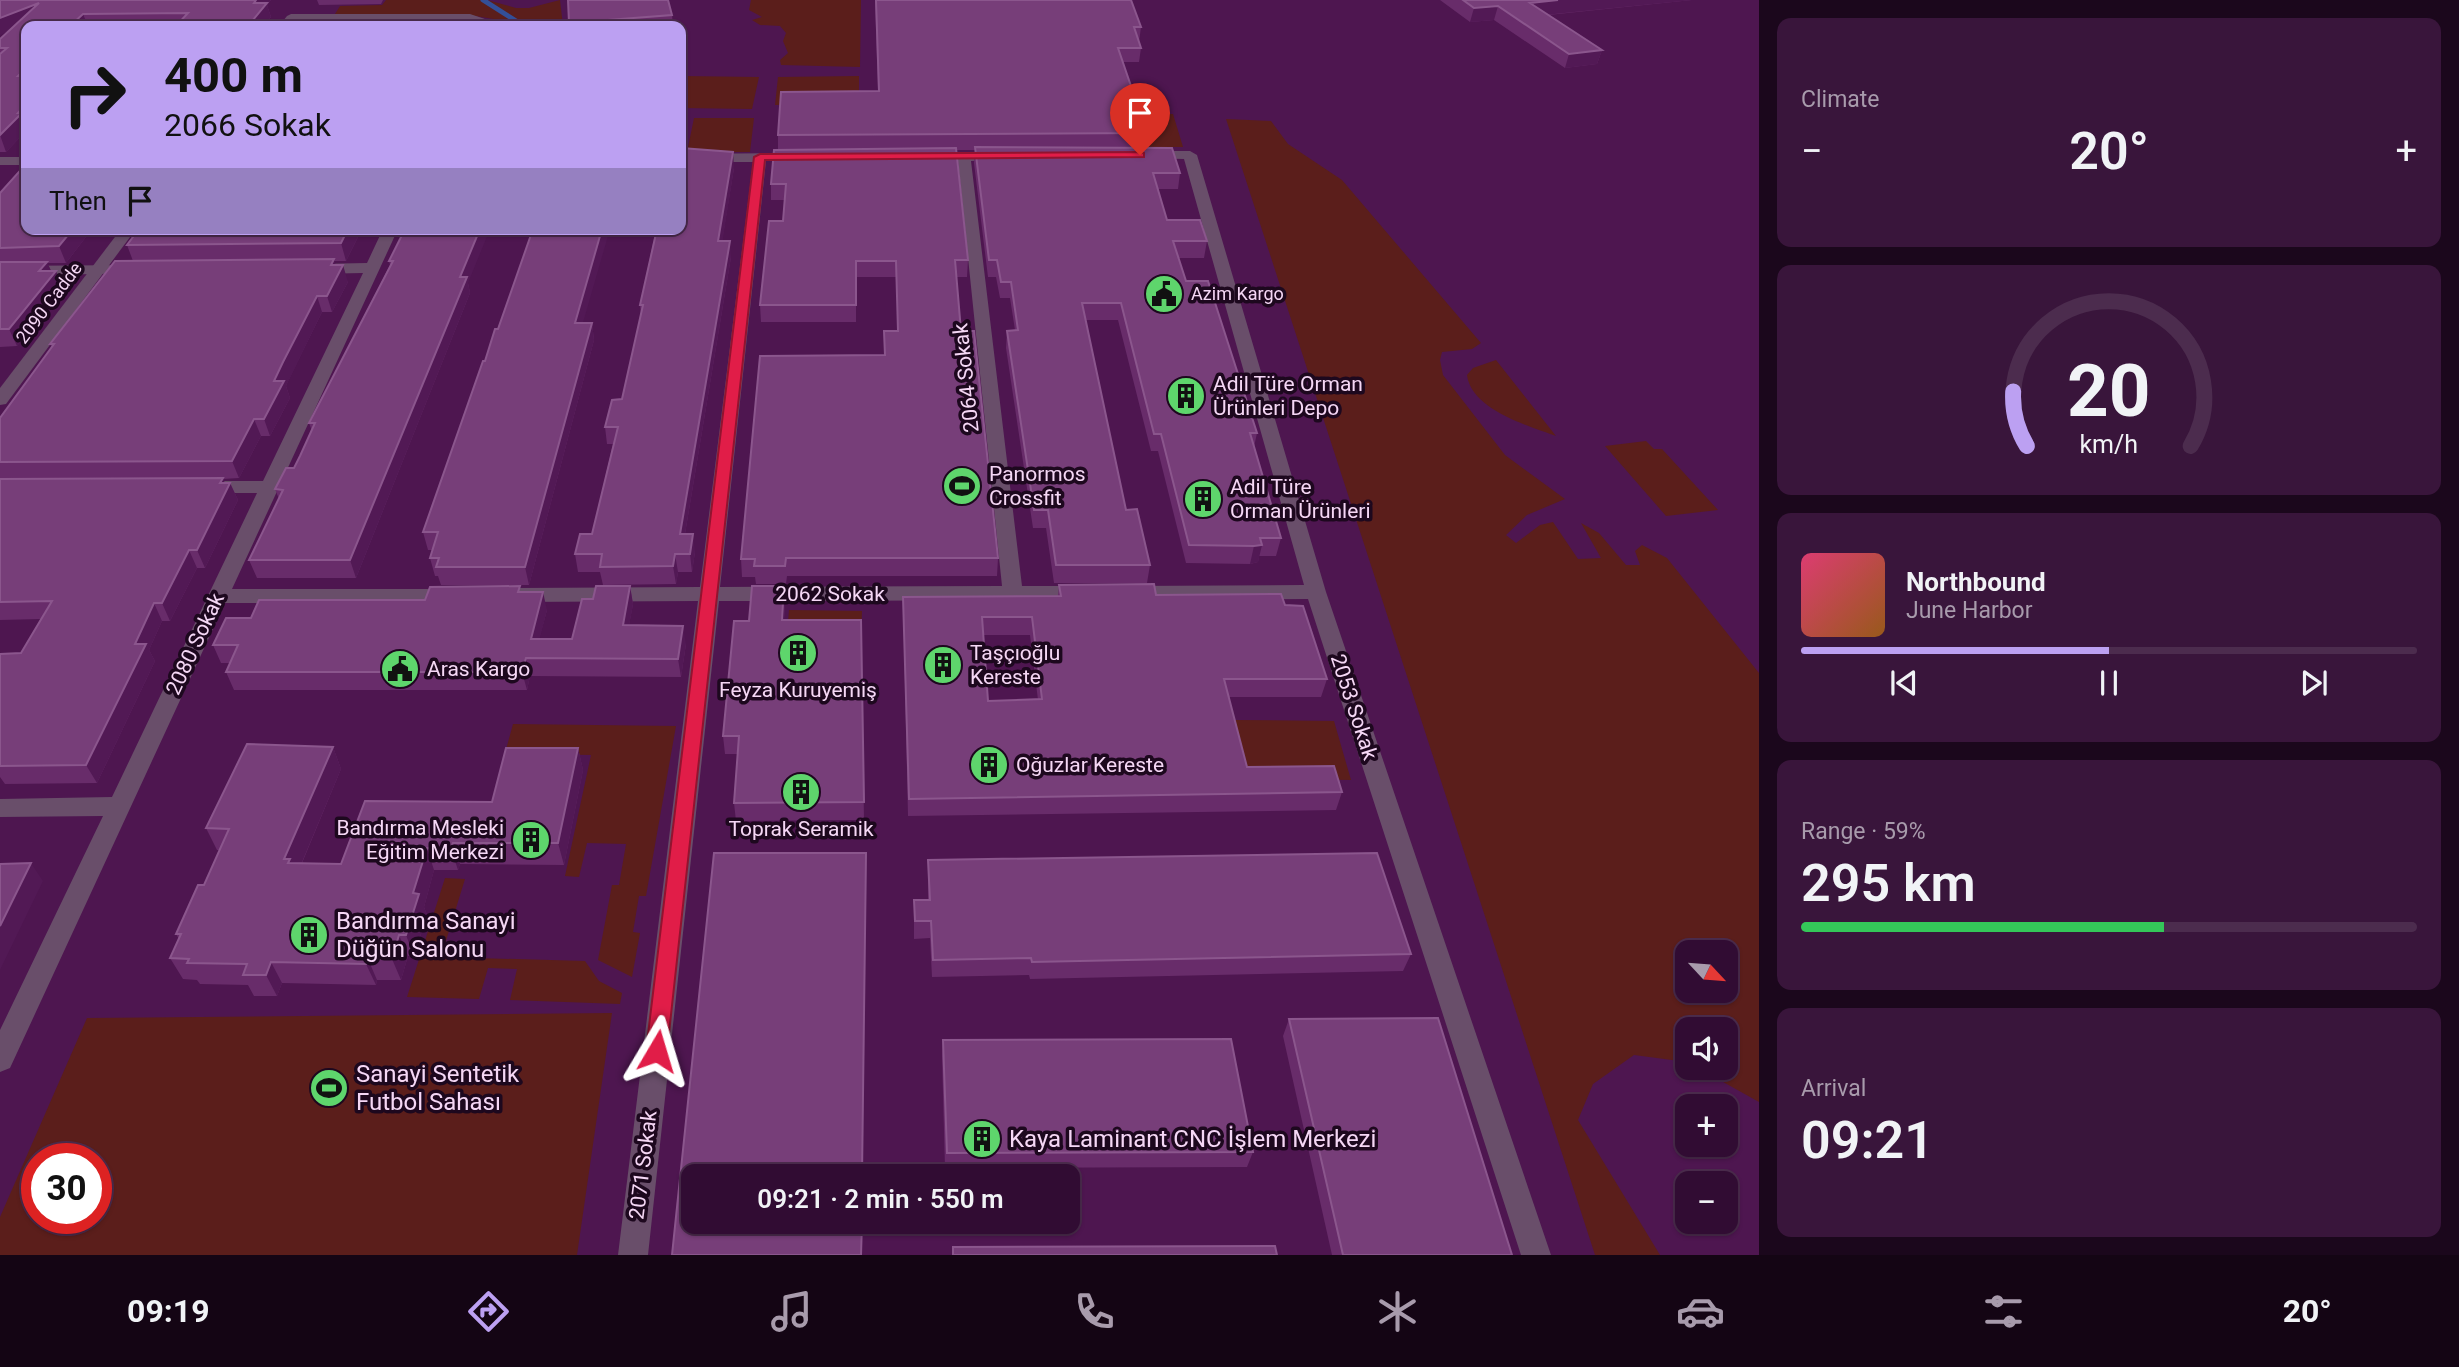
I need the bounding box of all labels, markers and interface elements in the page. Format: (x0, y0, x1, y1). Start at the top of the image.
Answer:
text: 400 m (164, 47, 303, 104)
icon: right (49, 49, 140, 140)
pin (1110, 83, 1170, 155)
text: Climate (1801, 86, 1880, 113)
icon: arrive (1121, 94, 1159, 132)
text: 2066 Sokak (164, 106, 331, 144)
text: 20° (2069, 121, 2149, 182)
text: − (1801, 129, 1823, 173)
text: + (2395, 129, 2417, 173)
icon: arrive (121, 182, 159, 220)
text: Then (49, 186, 107, 216)
street label: 2090 Cadde (11, 258, 86, 347)
public building icon: Azim Kargo (1143, 273, 1185, 315)
place label: Azim Kargo (1191, 283, 1284, 304)
street label: 2064 Sokak (948, 322, 984, 434)
text: 20 (2067, 349, 2151, 435)
place label: Adil Türe Orman Ürünleri Depo (1213, 372, 1363, 420)
building icon: Adil Türe Orman Ürünleri Depo (1165, 375, 1207, 417)
text: km/h (2080, 430, 2138, 459)
place label: Panormos Crossfit (989, 462, 1085, 510)
sports icon: Panormos Crossfit (941, 465, 983, 507)
place label: Adil Türe Orman Ürünleri (1230, 475, 1371, 523)
building icon: Adil Türe Orman Ürünleri (1182, 478, 1224, 520)
text: Northbound (1906, 567, 2046, 597)
street label: 2062 Sokak (775, 582, 885, 606)
street label: 2080 Sokak (161, 589, 229, 699)
text: June Harbor (1906, 597, 2033, 624)
building icon: Feyza Kuruyemiş (777, 632, 819, 674)
place label: Taşçıoğlu Kereste (970, 641, 1060, 689)
building icon: Taşçıoğlu Kereste (922, 644, 964, 686)
public building icon: Aras Kargo (379, 648, 421, 690)
street label: 2053 Sokak (1326, 651, 1382, 763)
place label: Aras Kargo (427, 657, 530, 681)
icon: previous (1885, 664, 1923, 702)
icon: pause (2090, 664, 2128, 702)
icon: next (2295, 664, 2333, 702)
place label: Feyza Kuruyemiş (719, 678, 877, 702)
building icon: Oğuzlar Kereste (968, 744, 1010, 786)
place label: Oğuzlar Kereste (1016, 753, 1164, 777)
building icon: Toprak Seramik (780, 771, 822, 813)
place label: Bandırma Mesleki Eğitim Merkezi (336, 816, 504, 864)
place label: Toprak Seramik (728, 817, 874, 841)
text: Range · 59% (1801, 818, 1926, 845)
building icon: Bandırma Mesleki Eğitim Merkezi (510, 819, 552, 861)
text: 295 km (1801, 853, 1976, 914)
place label: Bandırma Sanayi Düğün Salonu (336, 907, 516, 963)
building icon: Bandırma Sanayi Düğün Salonu (288, 914, 330, 956)
north arrow (1675, 940, 1738, 1003)
map controls (1675, 940, 1738, 1234)
position arrow (620, 1014, 694, 1088)
button: sound (1675, 1017, 1738, 1080)
place label: Sanayi Sentetik Futbol Sahası (356, 1060, 520, 1116)
sports icon: Sanayi Sentetik Futbol Sahası (308, 1067, 350, 1109)
text: Arrival (1801, 1075, 1866, 1102)
button: + (1675, 1094, 1738, 1157)
street label: 2071 Sokak (624, 1109, 662, 1221)
text: 09:21 (1801, 1110, 1934, 1171)
building icon: Kaya Laminant CNC İşlem Merkezi (961, 1118, 1003, 1160)
place label: Kaya Laminant CNC İşlem Merkezi (1009, 1125, 1376, 1153)
speed limit sign: 30 (21, 1143, 112, 1234)
button: − (1675, 1171, 1738, 1234)
text: 09:21 · 2 min · 550 m (757, 1184, 1004, 1214)
icon: directions (464, 1287, 513, 1336)
icon: music (767, 1287, 816, 1336)
icon: phone (1070, 1287, 1119, 1336)
icon: climate (1373, 1287, 1422, 1336)
icon: car (1676, 1287, 1725, 1336)
icon: filters (1979, 1287, 2028, 1336)
text: 09:19 (127, 1292, 210, 1330)
text: 20° (2283, 1292, 2332, 1330)

